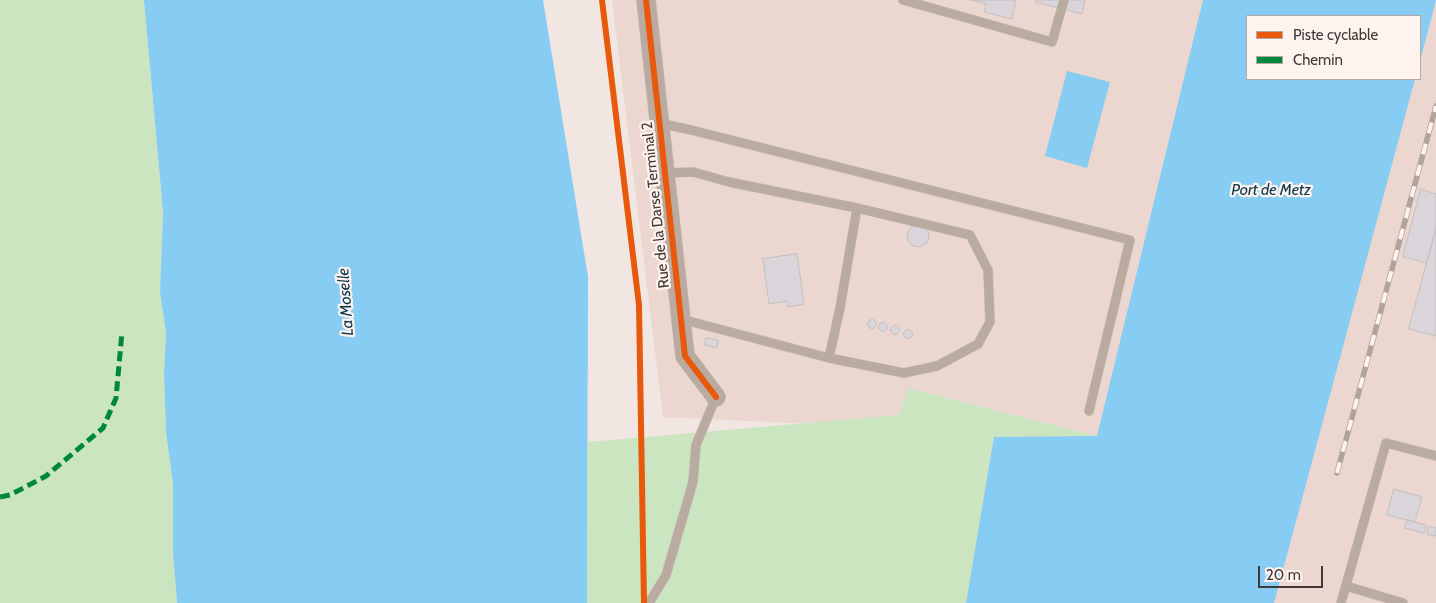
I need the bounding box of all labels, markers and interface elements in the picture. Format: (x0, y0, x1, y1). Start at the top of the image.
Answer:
legend (1246, 15, 1421, 80)
text: Piste cyclable (1293, 26, 1378, 44)
text: Chemin (1293, 51, 1343, 69)
street label: Rue de la Darse Terminal 2 (638, 121, 674, 289)
water label: Port de Metz (1231, 180, 1311, 200)
water label: La Moselle (334, 268, 358, 336)
scale bar (1261, 556, 1326, 588)
text: 20 m (1266, 566, 1301, 584)

